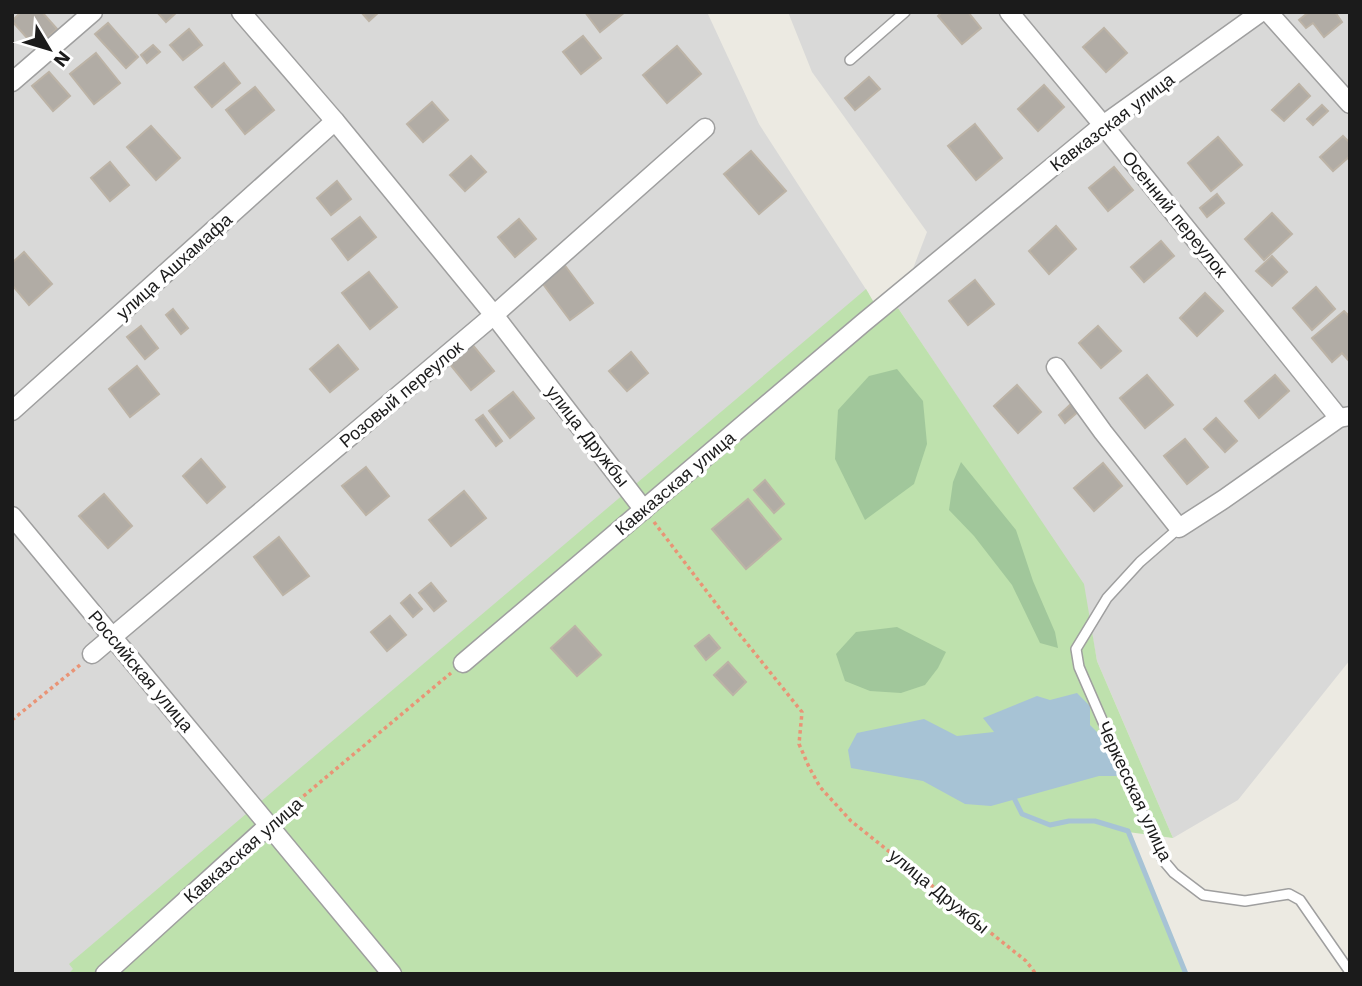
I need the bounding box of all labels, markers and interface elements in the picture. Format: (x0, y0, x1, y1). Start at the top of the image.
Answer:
north arrow (14, 14, 84, 84)
text: N (49, 47, 75, 72)
street label: Кавказcкая улица (1046, 68, 1179, 176)
street label: Осенний переулок (1118, 147, 1232, 281)
street label: улица Ашхамафа (112, 208, 237, 323)
street label: Розовый переулок (335, 336, 467, 452)
street label: улица Дружбы (542, 381, 634, 491)
street label: Кавказcкая улица (611, 426, 740, 539)
street label: Российская улица (84, 606, 199, 737)
street label: Черкесская улица (1093, 718, 1177, 865)
street label: Кавказcкая улица (179, 792, 307, 907)
street label: улица Дружбы (885, 844, 993, 938)

